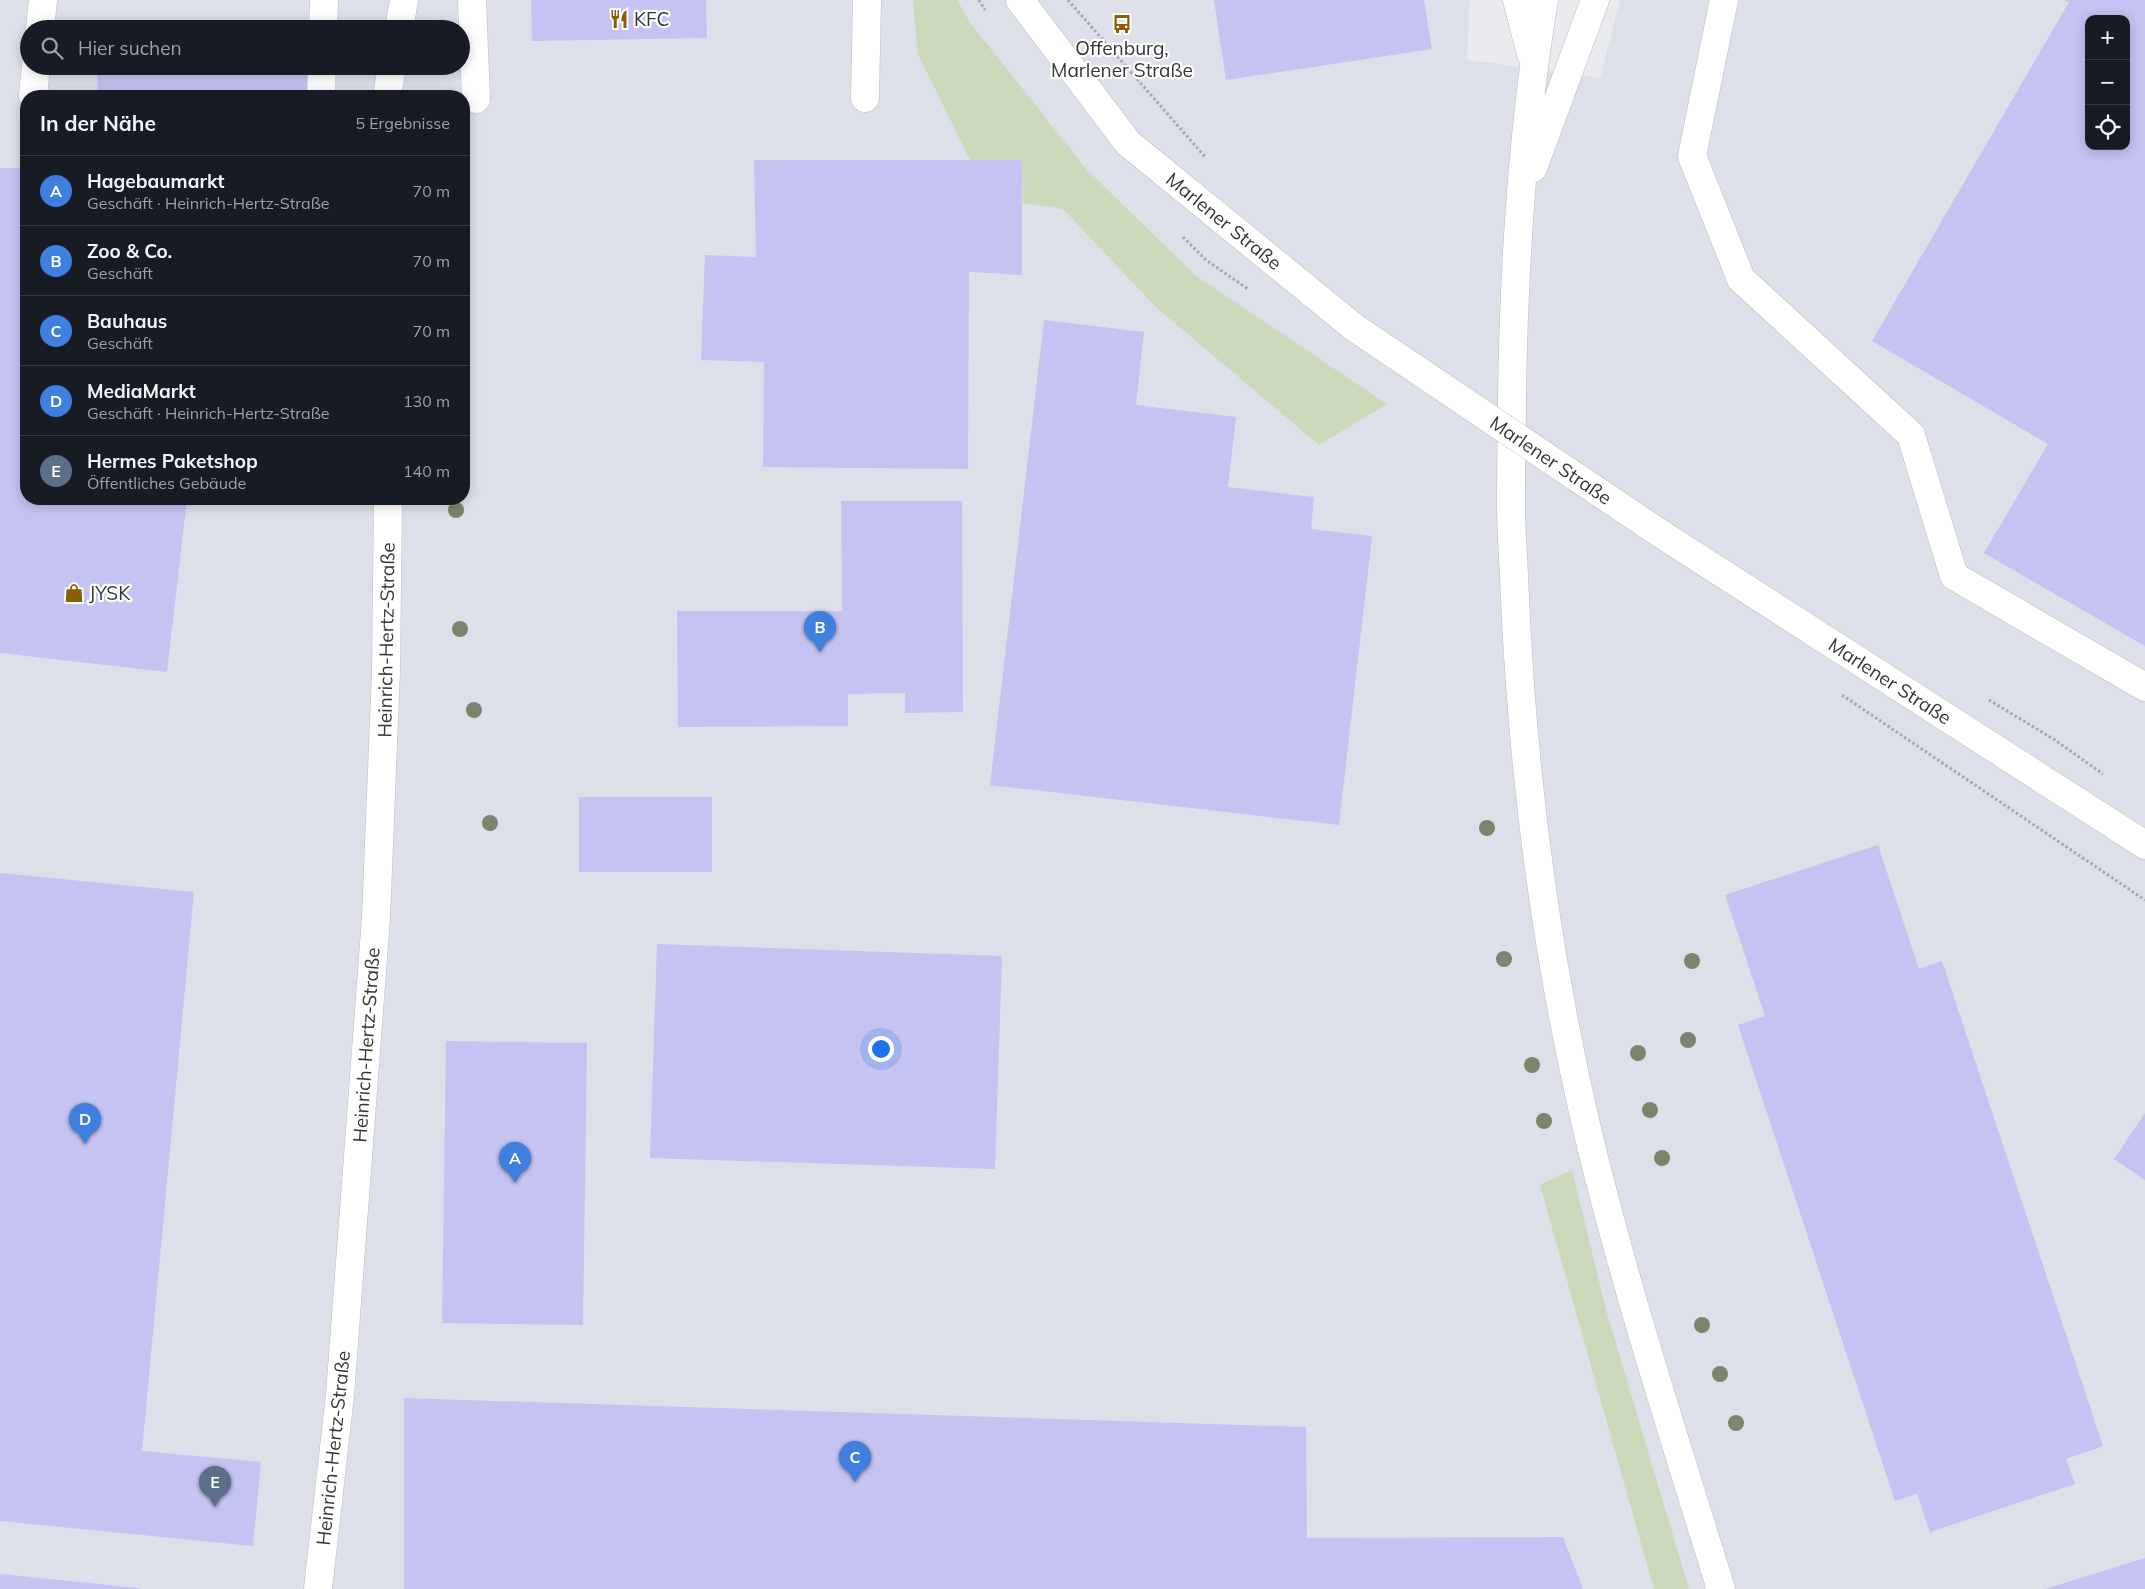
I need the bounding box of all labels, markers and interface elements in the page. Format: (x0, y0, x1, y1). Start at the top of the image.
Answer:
place label: KFC (634, 7, 669, 31)
restaurant icon: KFC (608, 8, 630, 30)
bus stop icon: Offenburg, Marlener Straße (1111, 13, 1133, 35)
map controls (2085, 15, 2130, 150)
button: + (2085, 15, 2130, 60)
search box (20, 20, 470, 75)
icon: search (38, 34, 66, 62)
text: Hier suchen (78, 36, 182, 60)
place label: Offenburg, Marlener Straße (1051, 36, 1193, 82)
button: − (2085, 60, 2130, 105)
button: locate (2085, 105, 2130, 150)
text: In der Nähe (40, 110, 156, 136)
text: 5 Ergebnisse (355, 113, 450, 133)
street label: Marlener Straße (1161, 167, 1287, 275)
text: Hagebaumarkt (87, 169, 224, 193)
text: A (50, 181, 62, 201)
text: 70 m (413, 181, 450, 201)
text: Geschäft · Heinrich-Hertz-Straße (87, 193, 330, 213)
text: Zoo & Co. (87, 239, 172, 263)
text: B (50, 251, 62, 271)
text: 70 m (413, 251, 450, 271)
text: Geschäft (87, 263, 153, 283)
text: Bauhaus (87, 309, 167, 333)
text: C (51, 321, 61, 341)
text: 70 m (413, 321, 450, 341)
text: Geschäft (87, 333, 153, 353)
text: MediaMarkt (87, 379, 196, 403)
text: D (50, 391, 62, 411)
text: 130 m (403, 391, 450, 411)
text: Geschäft · Heinrich-Hertz-Straße (87, 403, 330, 423)
street label: Marlener Straße (1485, 410, 1617, 510)
text: Hermes Paketshop (87, 449, 258, 473)
text: E (51, 461, 61, 481)
text: 140 m (403, 461, 450, 481)
text: Öffentliches Gebäude (87, 473, 246, 493)
street label: Heinrich-Hertz-Straße (372, 542, 400, 738)
place label: JYSK (89, 581, 131, 605)
shop icon: JYSK (63, 582, 85, 604)
pin: B (804, 611, 836, 652)
street label: Marlener Straße (1824, 632, 1956, 730)
street label: Heinrich-Hertz-Straße (347, 947, 385, 1143)
your location (868, 1036, 894, 1062)
pin: D (69, 1103, 101, 1144)
pin: A (499, 1142, 531, 1183)
street label: Heinrich-Hertz-Straße (311, 1350, 355, 1546)
pin: C (839, 1441, 871, 1482)
pin: E (199, 1466, 231, 1507)

